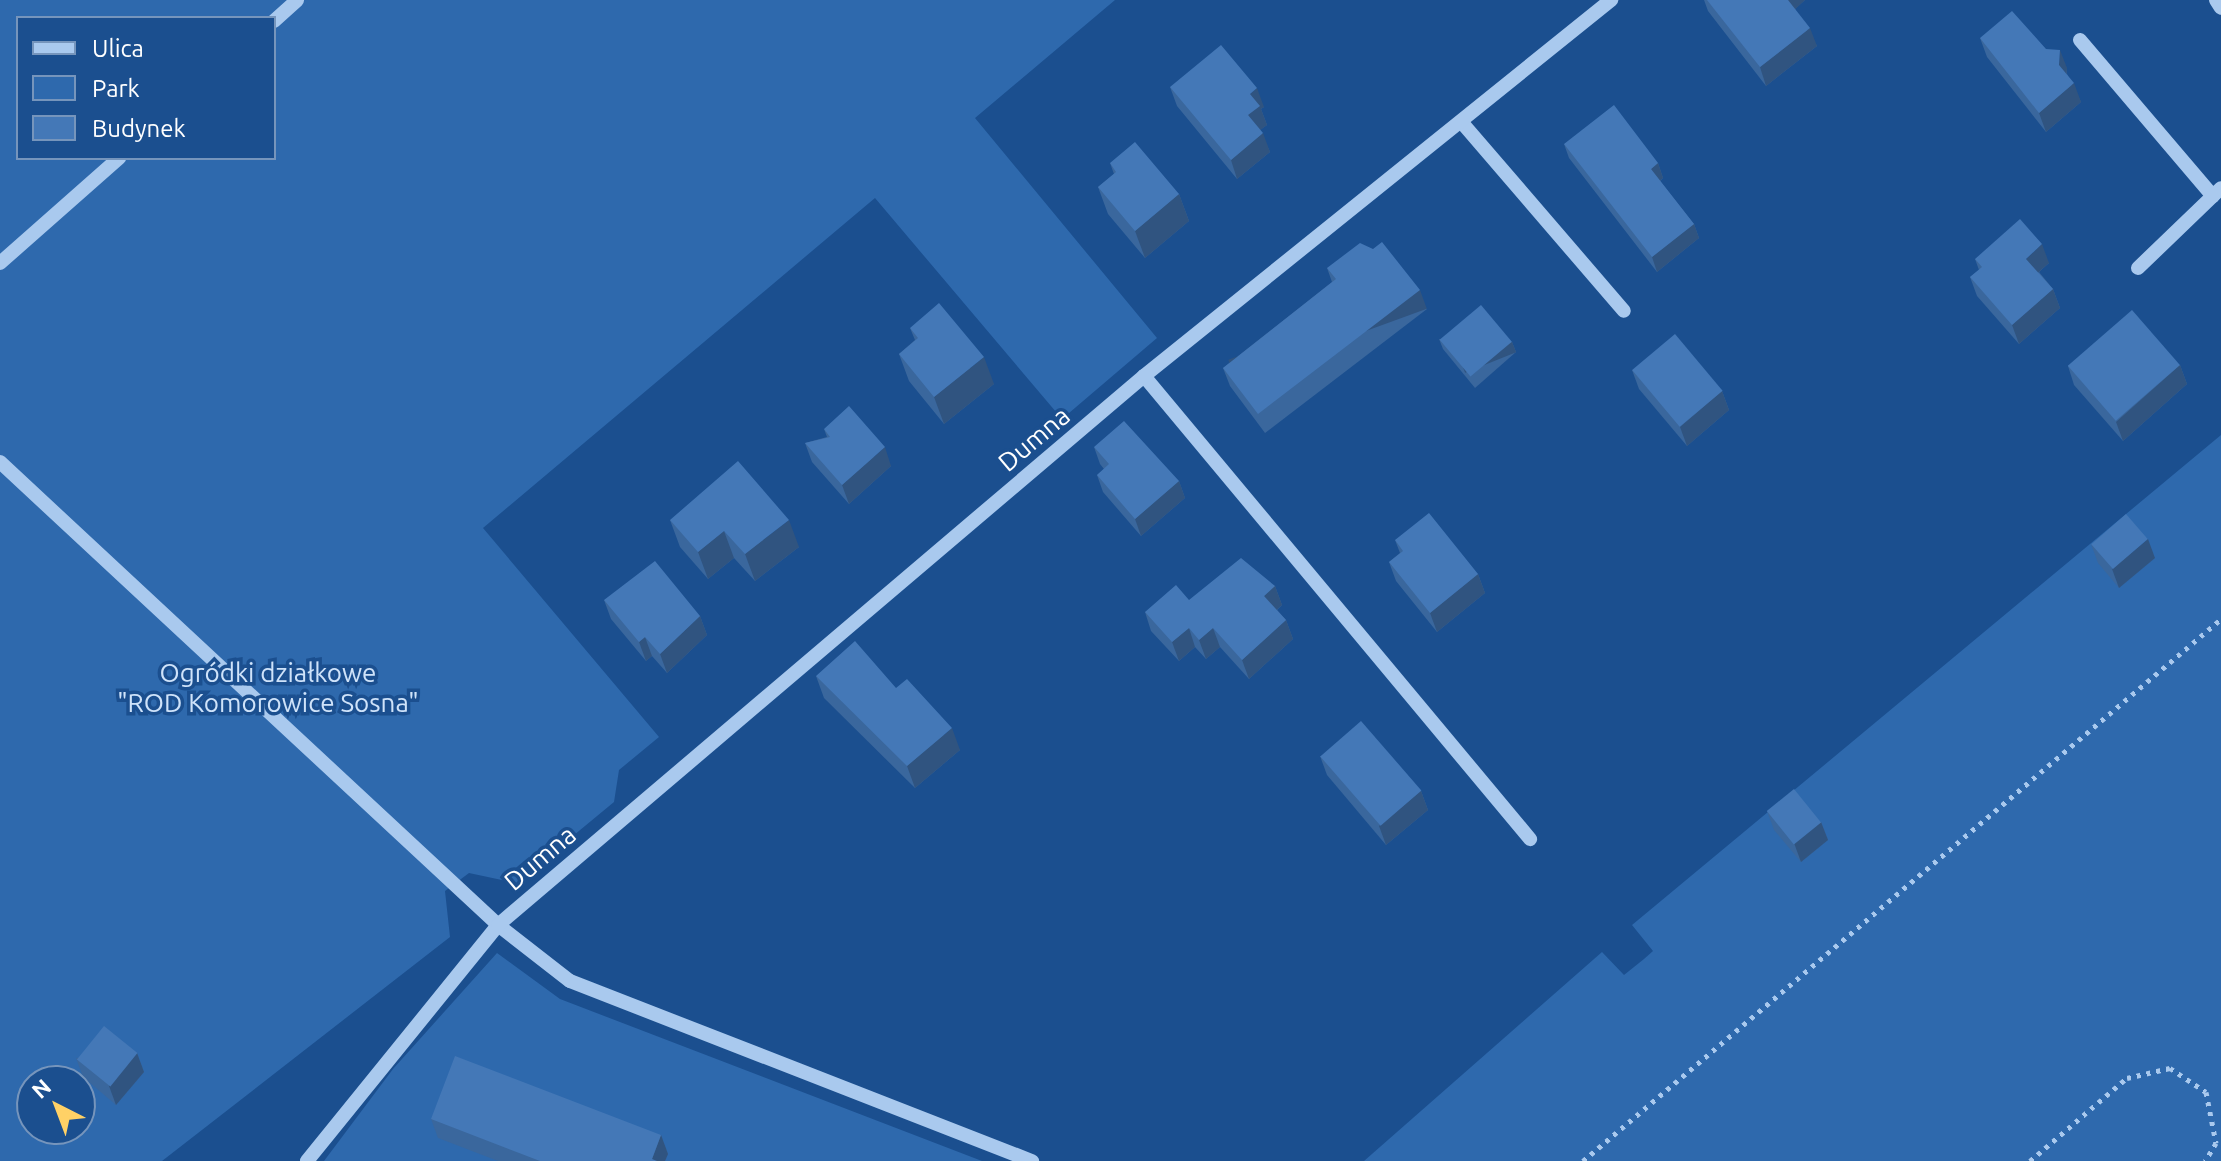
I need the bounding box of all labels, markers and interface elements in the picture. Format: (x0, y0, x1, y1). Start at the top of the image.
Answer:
legend (16, 16, 276, 160)
text: Ulica (92, 35, 144, 62)
text: Park (92, 75, 140, 102)
text: Budynek (92, 115, 186, 142)
street label: Dumna (992, 400, 1076, 478)
park label: Ogródki działkowe "ROD Komorowice Sosna" (117, 657, 419, 718)
street label: Dumna (498, 819, 582, 897)
north arrow (16, 1065, 96, 1145)
text: N (26, 1074, 55, 1103)

